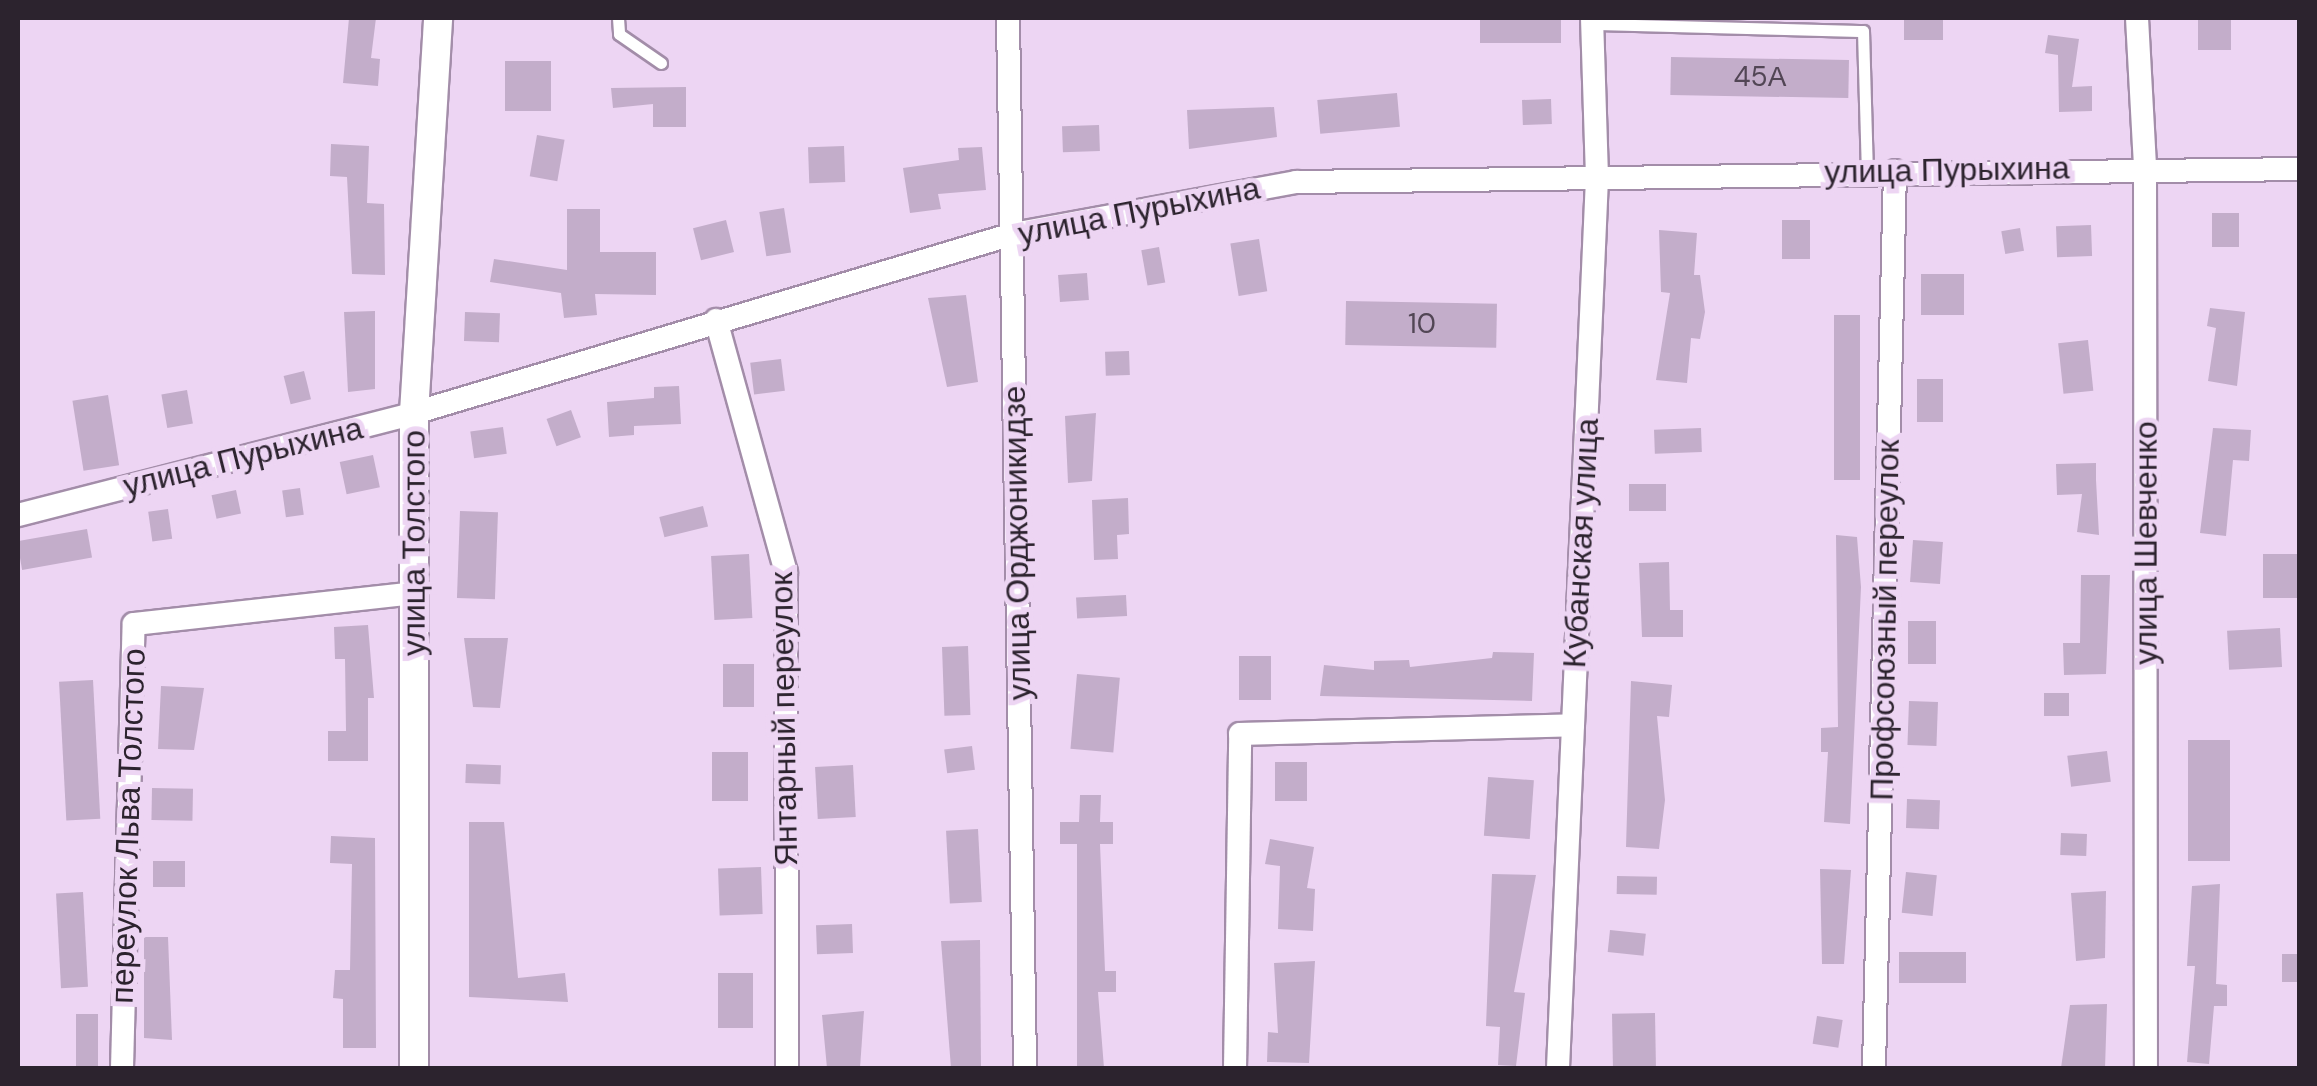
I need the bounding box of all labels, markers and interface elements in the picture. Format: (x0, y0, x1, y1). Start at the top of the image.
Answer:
house number: 45А (1734, 60, 1786, 94)
street label: улица Пурыхина (1824, 149, 2070, 191)
street label: улица Пурыхина (1015, 169, 1263, 253)
house number: 10 (1408, 307, 1436, 341)
street label: улица Орджоникидзе (995, 385, 1039, 701)
street label: улица Пурыхина (119, 409, 367, 505)
street label: Кубанская улица (1555, 417, 1607, 669)
street label: улица Шевченко (2127, 421, 2165, 665)
street label: улица Толстого (395, 430, 433, 656)
street label: Профсоюзный переулок (1863, 439, 1907, 801)
street label: Янтарный переулок (762, 572, 806, 866)
street label: переулок Льва Толстого (103, 648, 153, 1004)

